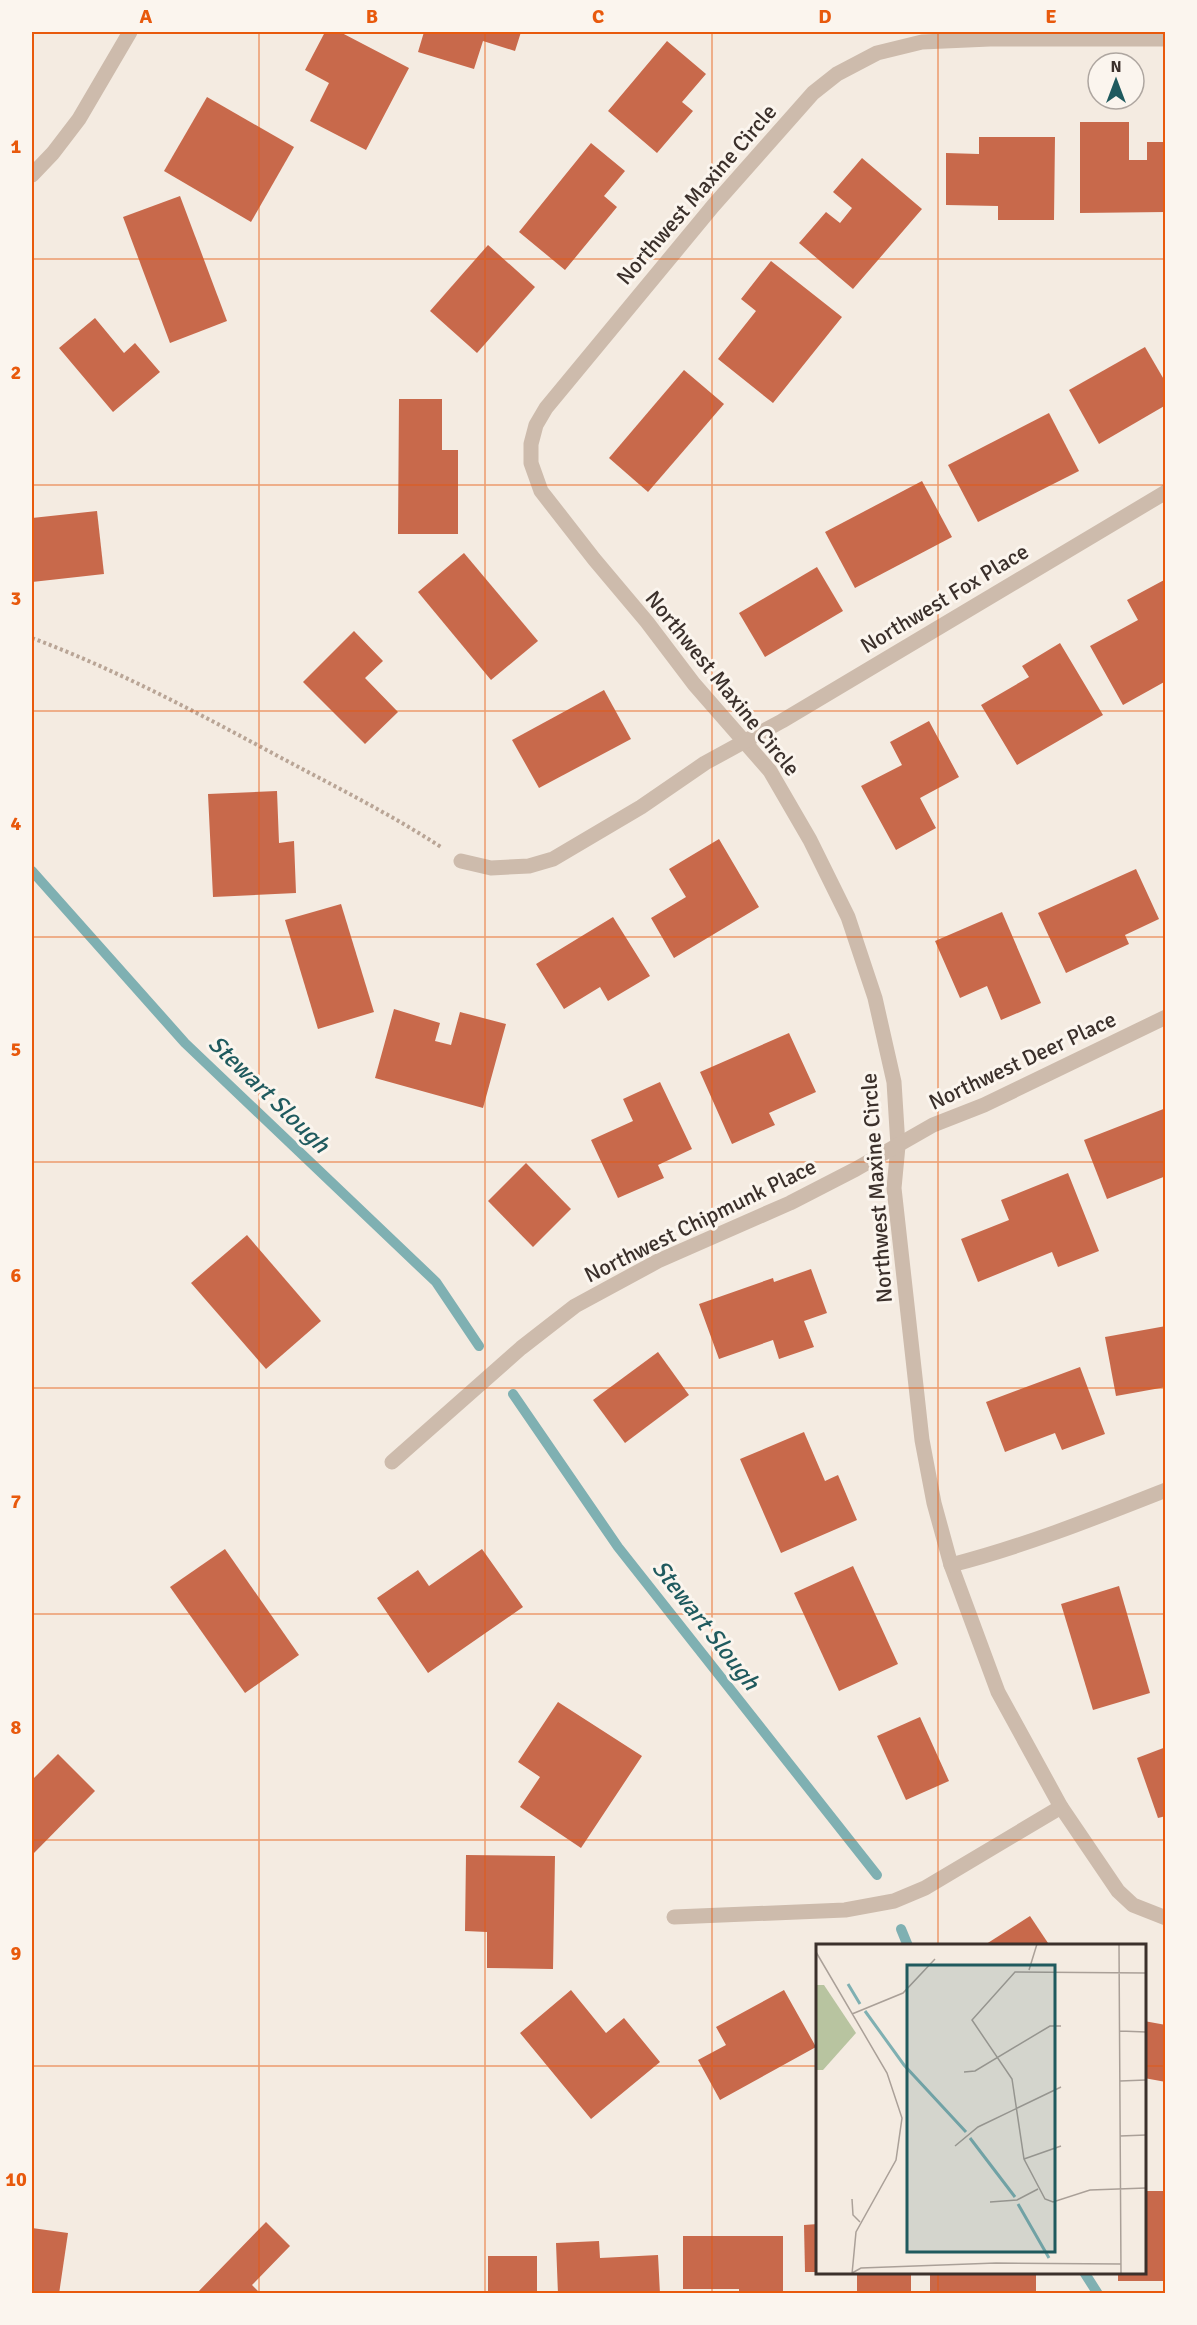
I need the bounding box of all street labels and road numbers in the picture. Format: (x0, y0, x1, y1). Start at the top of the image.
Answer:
street label: Northwest Maxine Circle (611, 98, 782, 290)
street label: Northwest Fox Place (855, 538, 1033, 659)
street label: Northwest Maxine Circle (640, 585, 806, 781)
street label: Northwest Deer Place (924, 1005, 1120, 1116)
street label: Northwest Maxine Circle (855, 1072, 898, 1304)
street label: Northwest Chipmunk Place (580, 1152, 821, 1288)

